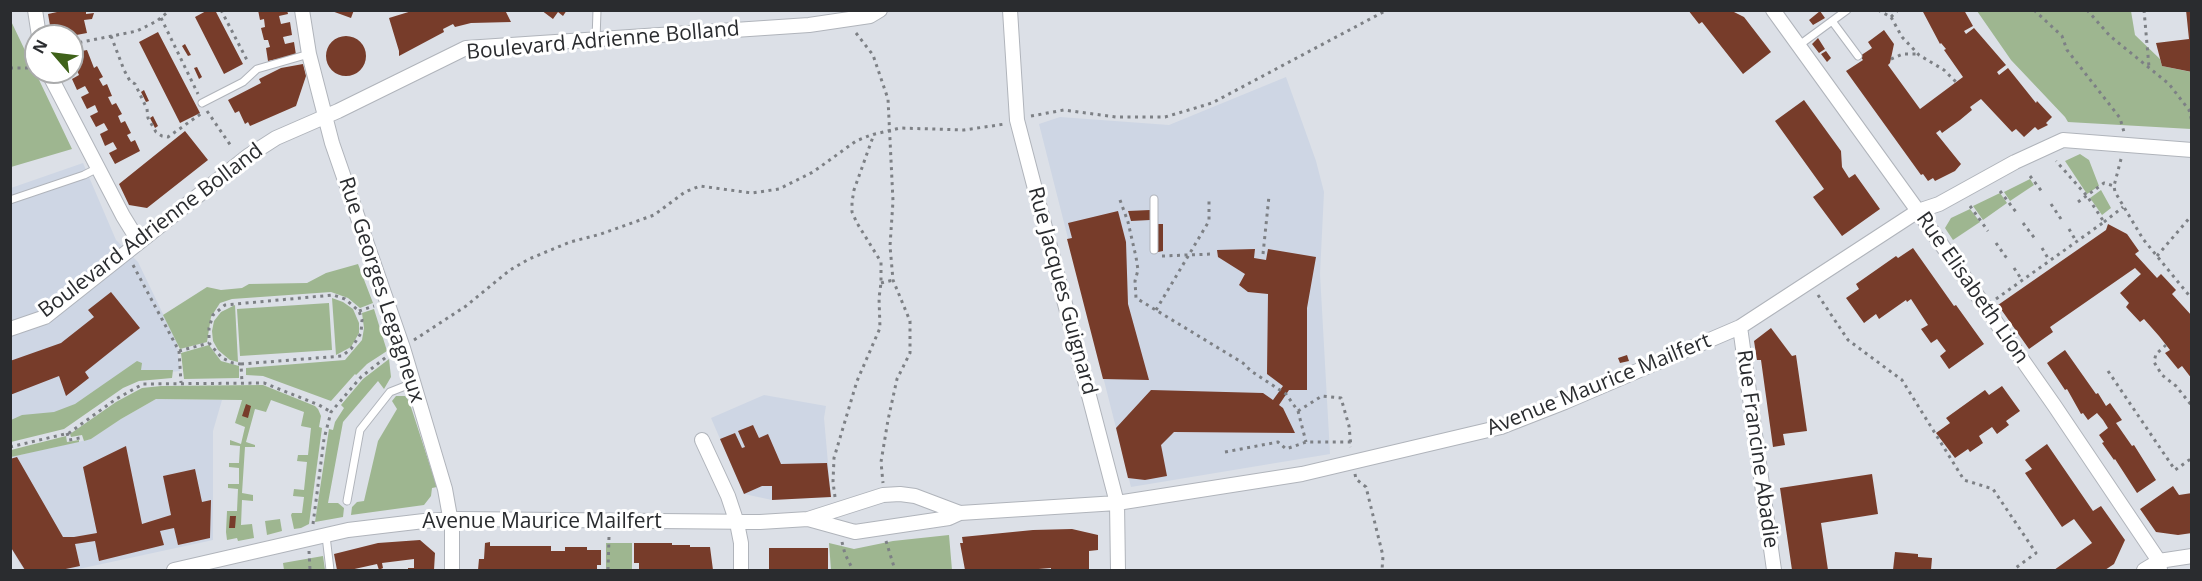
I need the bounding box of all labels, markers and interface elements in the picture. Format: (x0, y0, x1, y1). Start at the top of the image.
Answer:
street label: Boulevard Adrienne Bolland (465, 16, 741, 66)
north arrow (24, 24, 84, 84)
text: N (27, 36, 53, 57)
street label: Boulevard Adrienne Bolland (34, 138, 268, 324)
street label: Rue Georges Legagneux (333, 174, 429, 406)
street label: Rue Jacques Guignard (1022, 184, 1102, 398)
street label: Rue Elisabeth Lion (1910, 207, 2034, 369)
street label: Avenue Maurice Mailfert (1483, 329, 1715, 441)
street label: Rue Francine Abadie (1731, 348, 1783, 550)
street label: Avenue Maurice Mailfert (422, 509, 662, 535)

